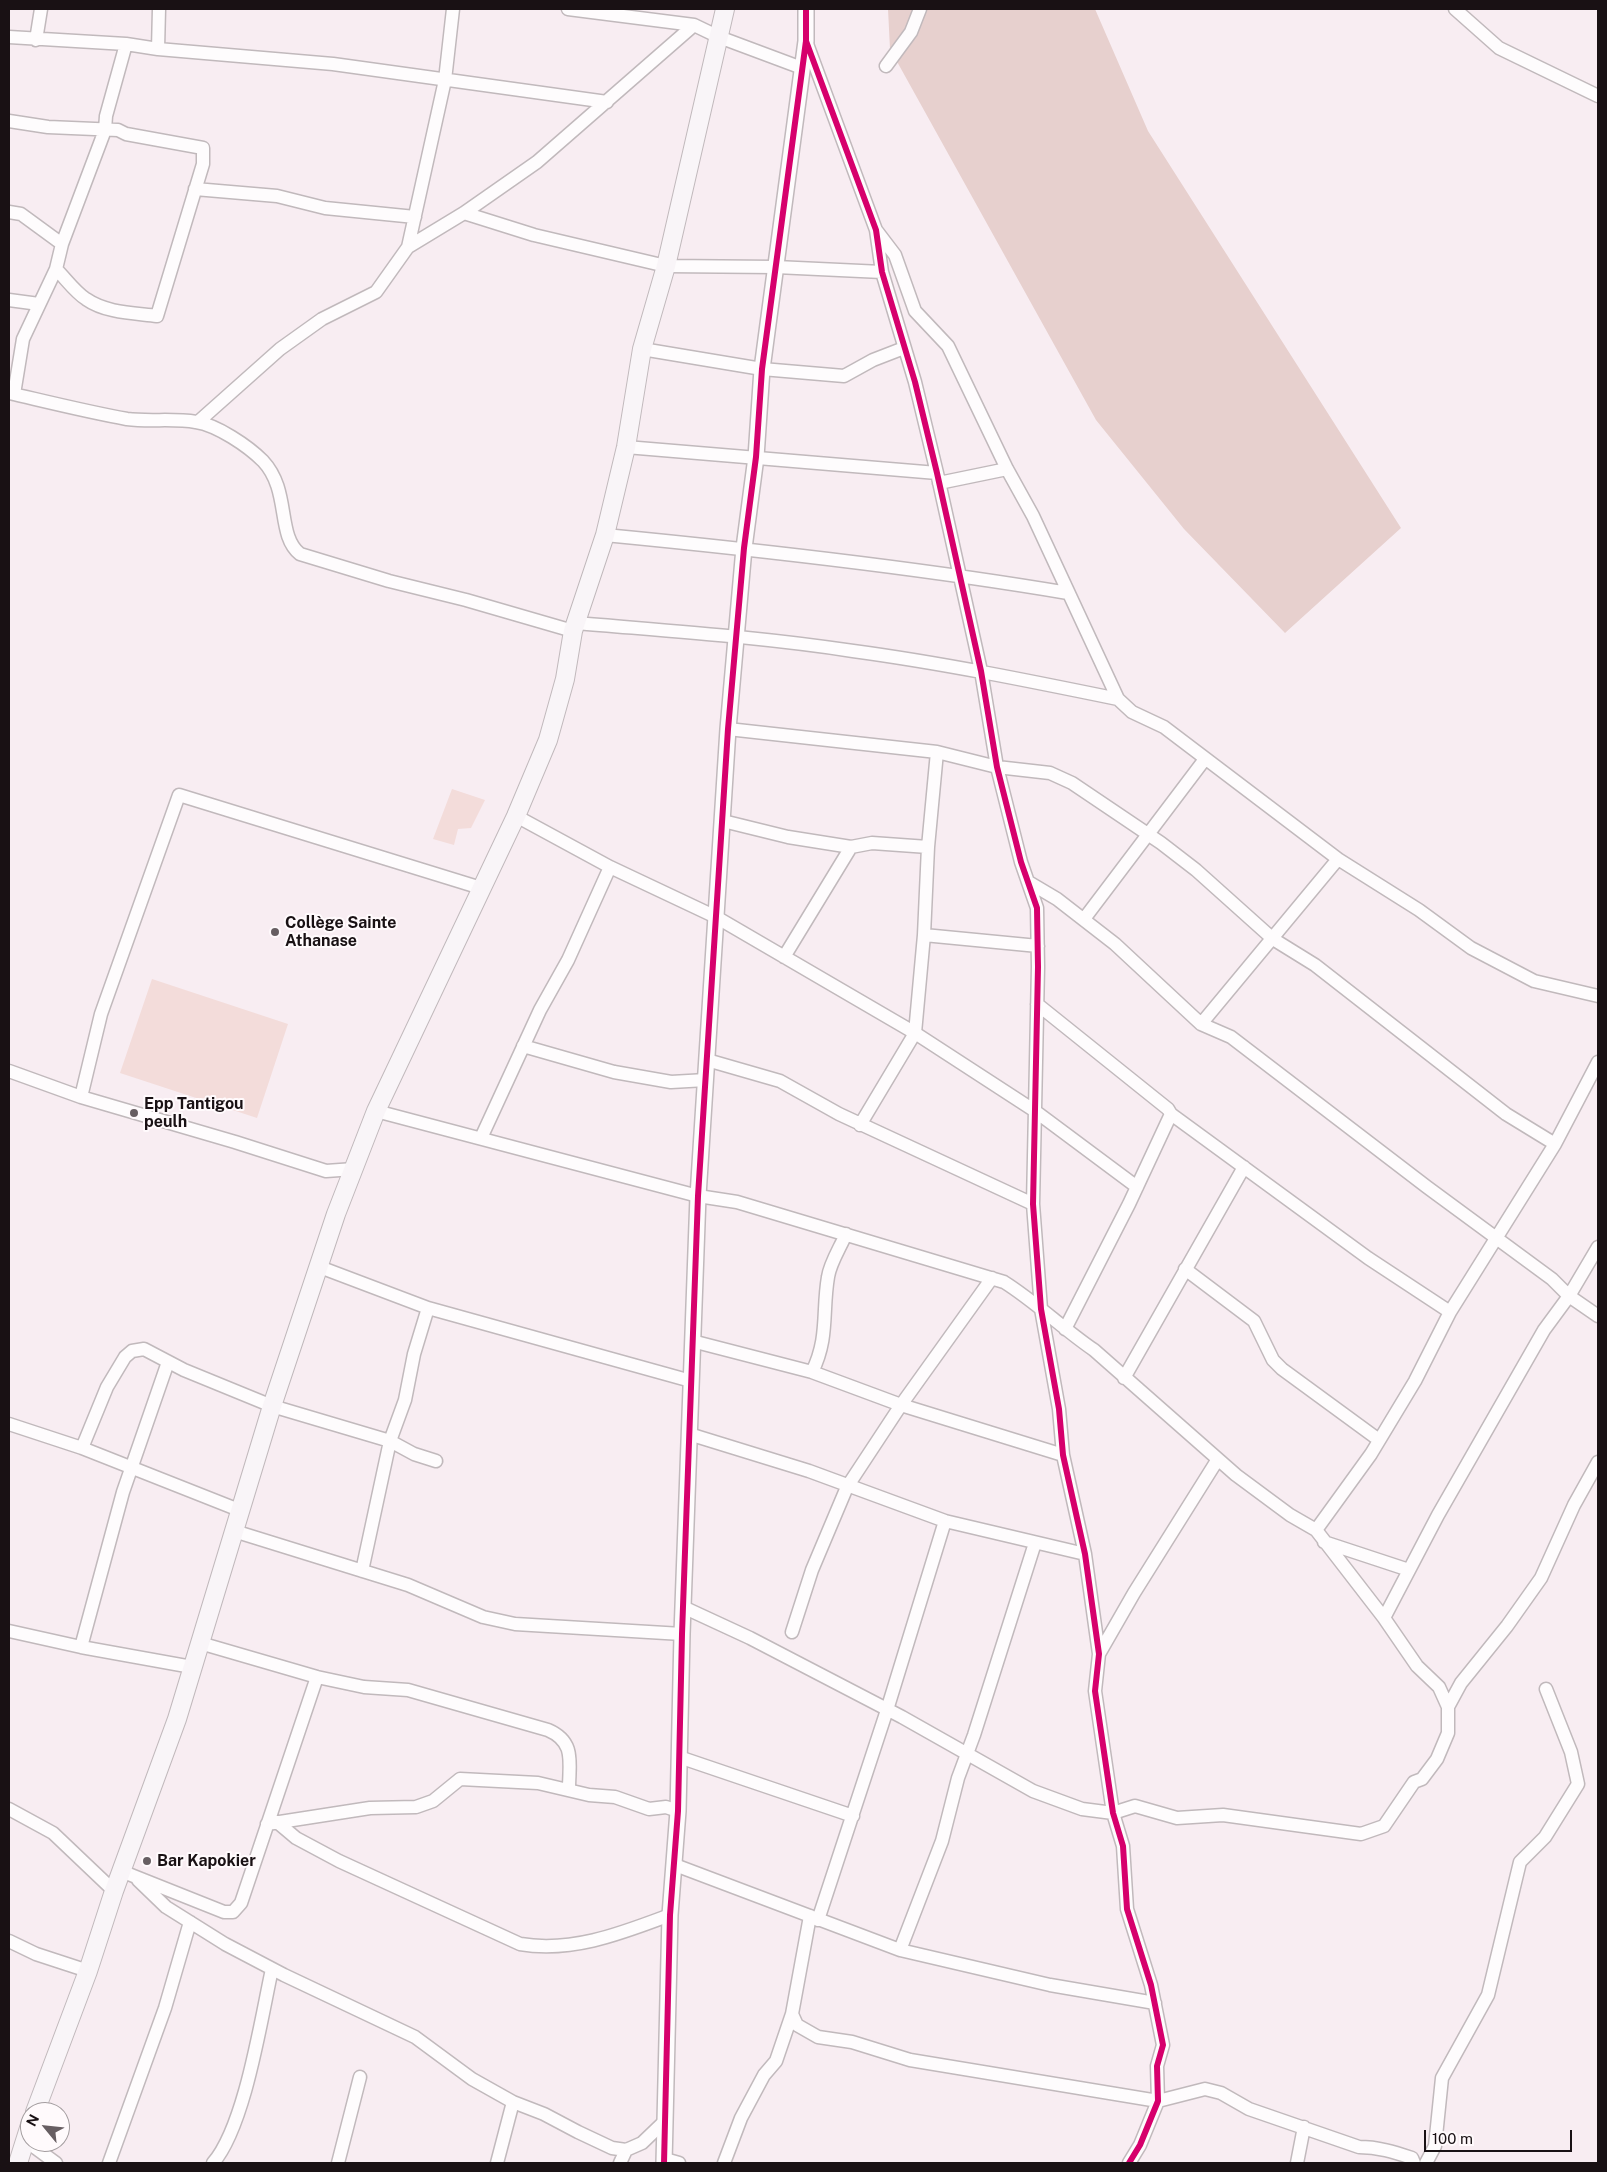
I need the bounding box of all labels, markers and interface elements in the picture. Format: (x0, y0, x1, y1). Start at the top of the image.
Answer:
place label: Collège Sainte Athanase (285, 913, 396, 951)
marker: Collège Sainte Athanase (269, 926, 281, 938)
place label: Epp Tantigou peulh (144, 1094, 244, 1132)
marker: Epp Tantigou peulh (128, 1107, 140, 1119)
place label: Bar Kapokier (157, 1851, 256, 1871)
marker: Bar Kapokier (141, 1855, 153, 1867)
north arrow (20, 2102, 70, 2152)
text: N (23, 2112, 42, 2129)
scale bar (1427, 2120, 1574, 2152)
text: 100 m (1432, 2130, 1473, 2147)

